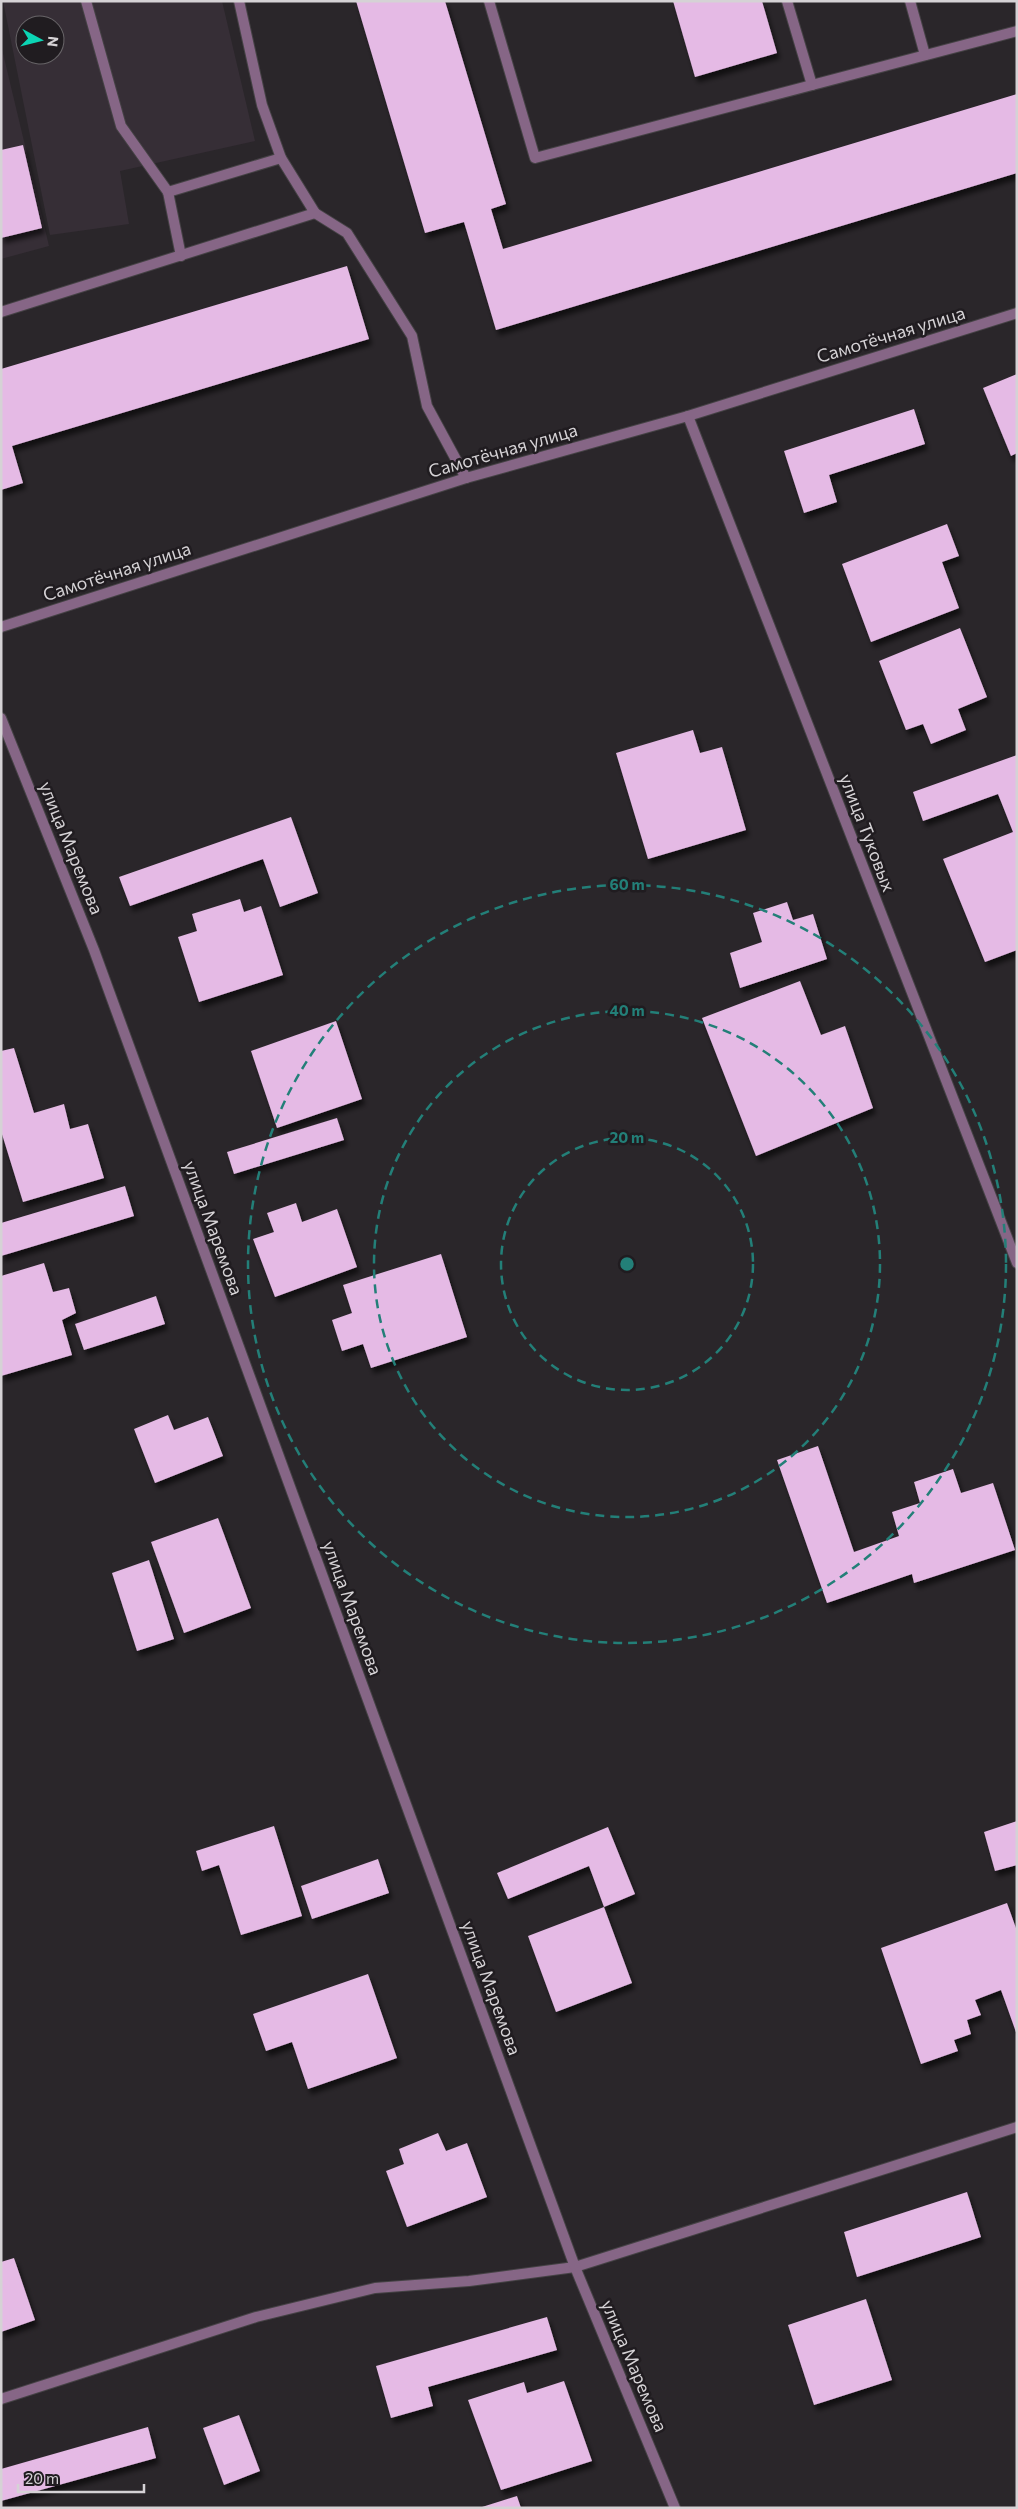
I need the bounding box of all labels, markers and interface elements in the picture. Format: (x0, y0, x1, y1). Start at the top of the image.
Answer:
north arrow (15, 15, 65, 65)
text: N (44, 35, 62, 48)
street label: Самотёчная улица (814, 301, 968, 367)
street label: Самотёчная улица (426, 418, 580, 482)
street label: Самотёчная улица (40, 537, 193, 605)
street label: улица Туковых (835, 771, 901, 895)
street label: улица Маремова (35, 778, 109, 917)
text: 60 m (609, 875, 645, 893)
text: 40 m (609, 1001, 645, 1019)
text: 20 m (610, 1128, 644, 1146)
street label: улица Маремова (179, 1157, 248, 1298)
centre of rings (618, 1255, 636, 1273)
street label: улица Маремова (318, 1537, 387, 1678)
street label: улица Маремова (457, 1917, 526, 2058)
street label: улица Маремова (597, 2296, 673, 2435)
scale bar (18, 2462, 144, 2494)
text: 20 m (25, 2469, 59, 2487)

